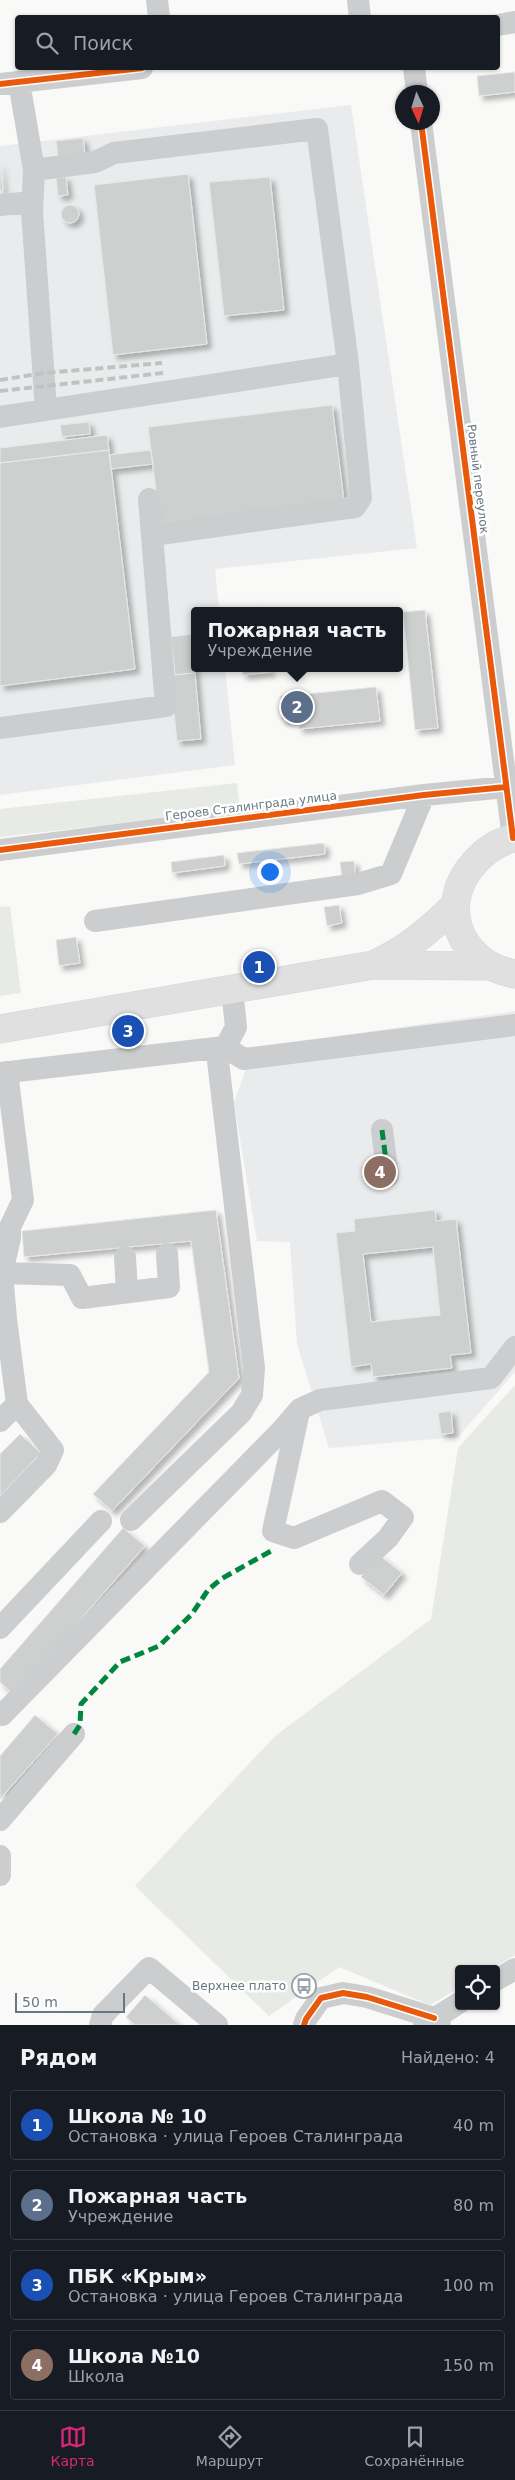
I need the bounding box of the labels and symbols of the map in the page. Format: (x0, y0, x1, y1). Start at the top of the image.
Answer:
north arrow (395, 85, 440, 130)
street label: Ровный переулок (464, 423, 492, 535)
pin: 2 (281, 688, 313, 726)
street label: Героев Сталинграда улица (164, 789, 338, 823)
your location (257, 859, 283, 885)
pin: 1 (243, 948, 275, 986)
pin: 3 (112, 1012, 144, 1050)
pin: 4 (364, 1153, 396, 1191)
bus stop icon: Верхнее плато (291, 1973, 317, 1999)
place label: Верхнее плато (192, 1979, 286, 1993)
scale bar (15, 1990, 125, 2013)

